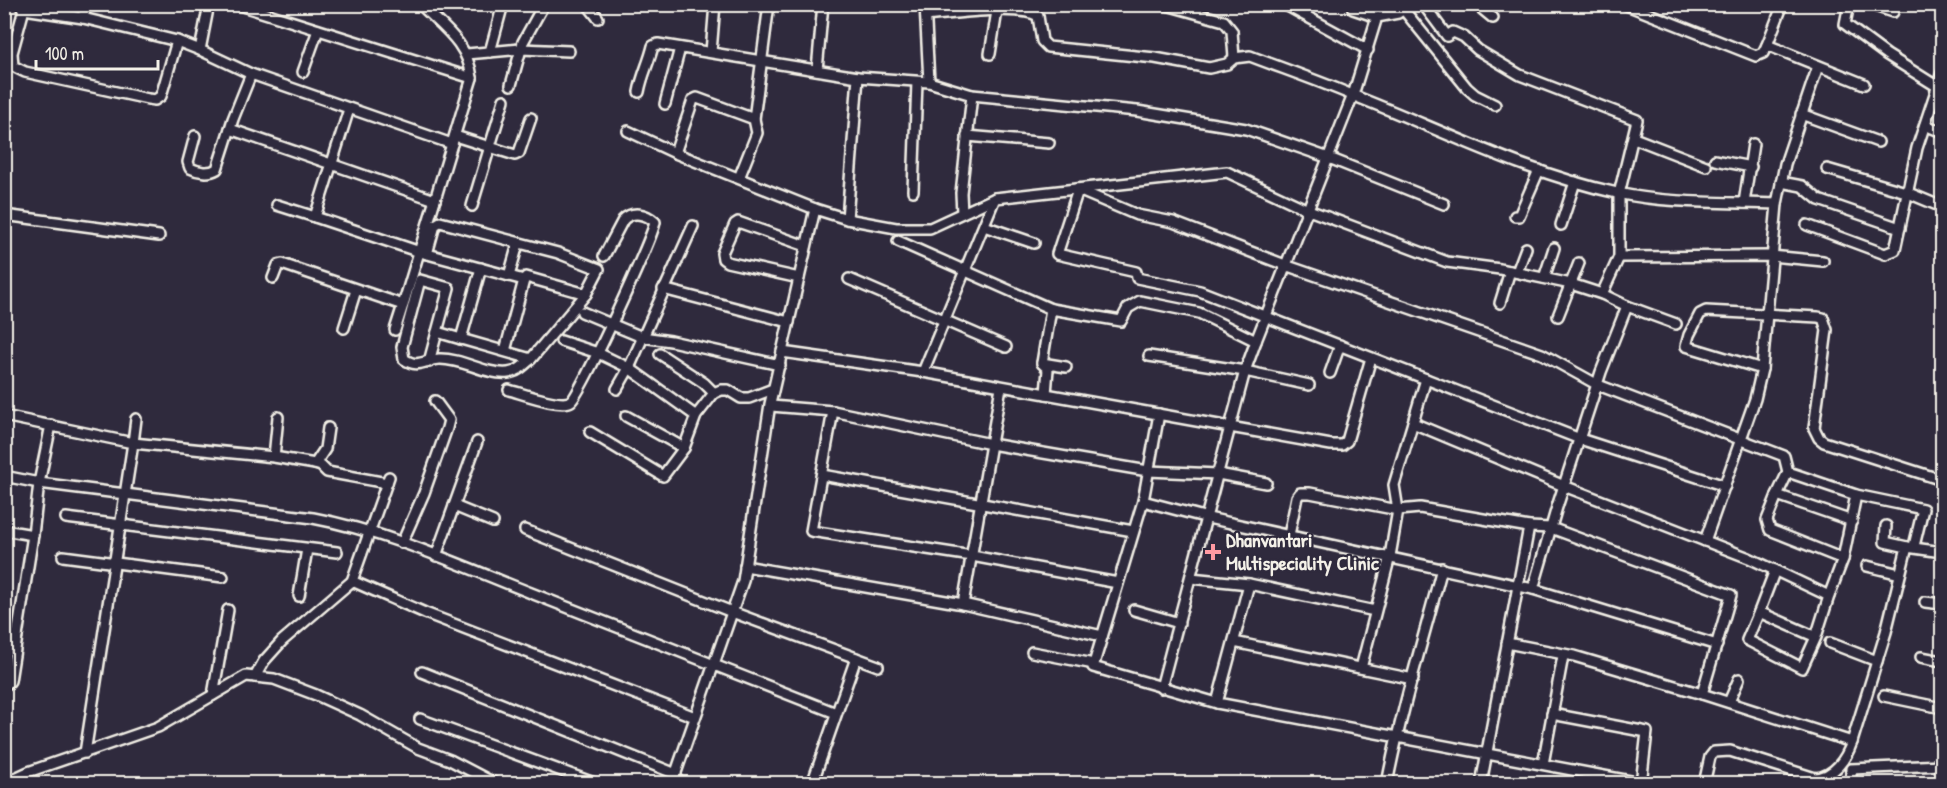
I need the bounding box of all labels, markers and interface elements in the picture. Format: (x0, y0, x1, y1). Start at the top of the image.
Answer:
scale bar (36, 33, 158, 71)
text: 100 m (45, 41, 84, 66)
place label: Dhanvantari Multispeciality Clinic (1226, 526, 1380, 577)
marker: Dhanvantari Multispeciality Clinic (1204, 543, 1222, 561)

